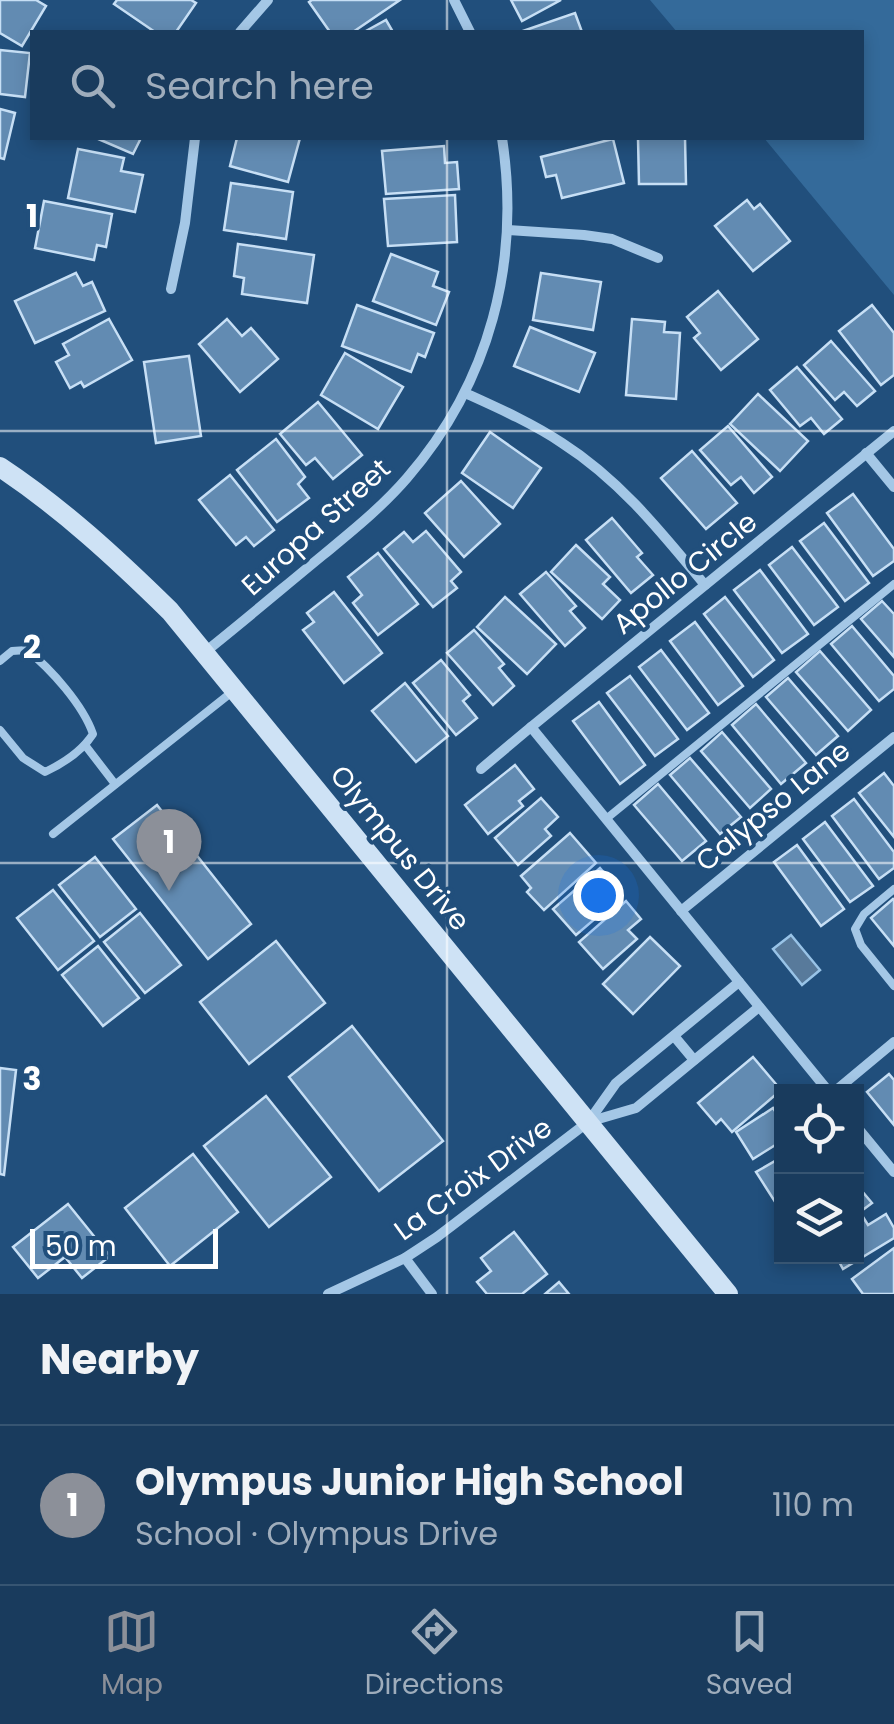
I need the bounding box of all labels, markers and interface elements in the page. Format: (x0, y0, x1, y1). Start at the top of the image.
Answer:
search box (30, 30, 864, 140)
icon: search (65, 58, 120, 113)
text: Search here (145, 59, 374, 112)
text: 1 (26, 193, 38, 238)
street label: Europa Street (233, 450, 399, 604)
street label: Apollo Circle (605, 503, 765, 643)
text: 2 (23, 624, 41, 669)
street label: Calypso Lane (688, 732, 858, 880)
street label: Olympus Drive (321, 757, 479, 939)
pin: 1 (136, 808, 202, 891)
your location (573, 870, 624, 921)
text: 3 (22, 1056, 42, 1101)
map controls (774, 1084, 864, 1264)
button: locate (774, 1084, 864, 1174)
street label: La Croix Drive (386, 1108, 560, 1250)
button: layers (774, 1174, 864, 1264)
scale bar (30, 1224, 218, 1268)
text: 50 m (45, 1227, 116, 1266)
text: Nearby (40, 1330, 199, 1389)
text: Olympus Junior High School (135, 1455, 684, 1508)
text: 1 (66, 1482, 79, 1527)
text: 110 m (772, 1482, 854, 1527)
text: School · Olympus Drive (135, 1511, 498, 1556)
tab: Map (101, 1604, 163, 1706)
tab: Directions (365, 1604, 504, 1706)
tab: Saved (706, 1604, 793, 1706)

